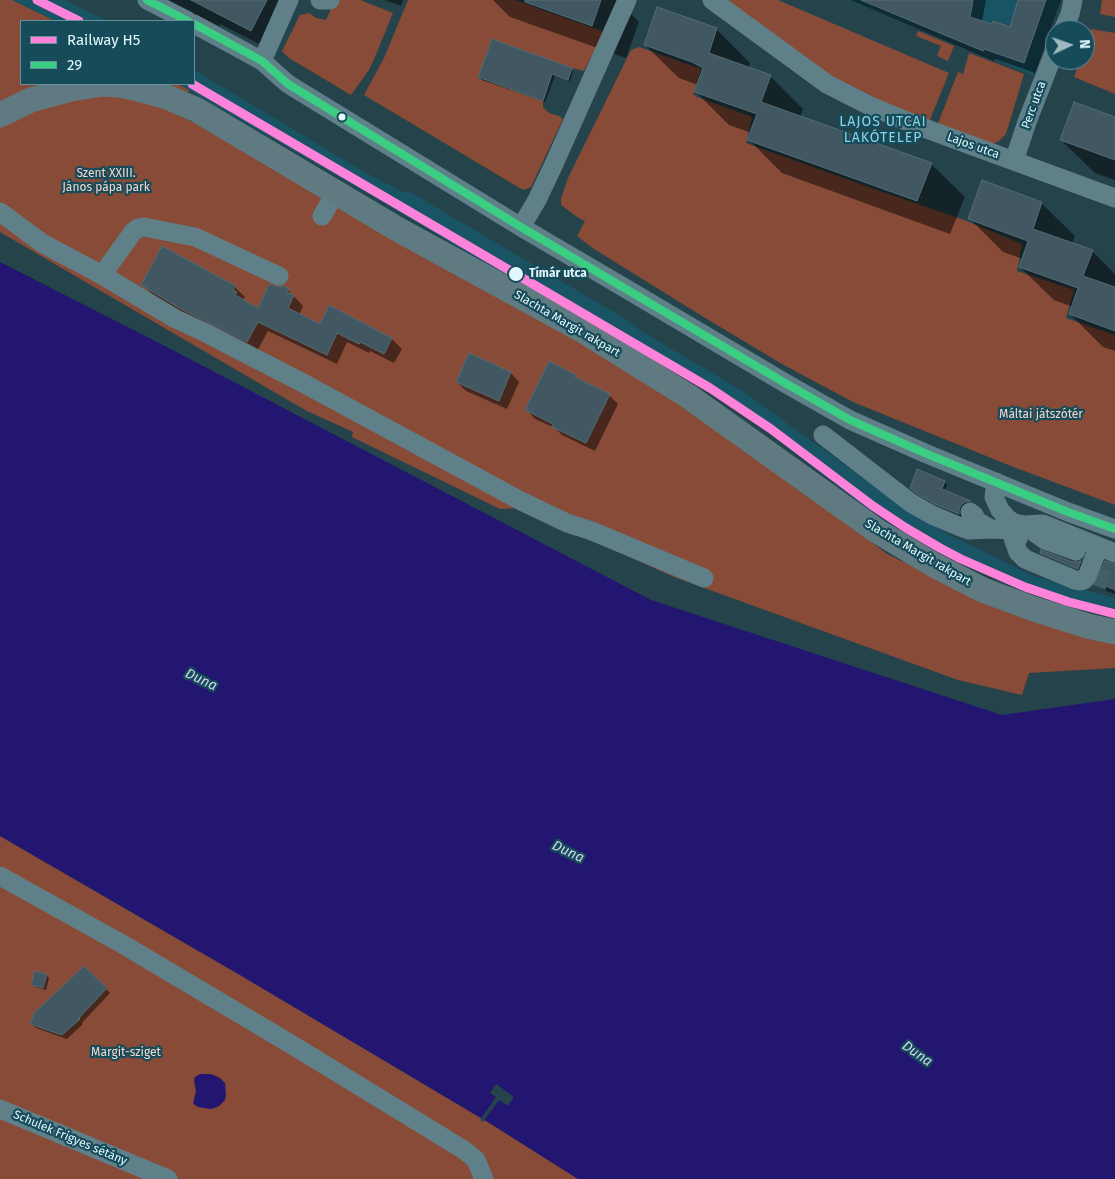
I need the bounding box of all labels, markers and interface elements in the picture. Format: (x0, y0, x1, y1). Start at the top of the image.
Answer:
legend (20, 20, 195, 85)
north arrow (1045, 20, 1095, 70)
text: Railway H5 (67, 31, 140, 49)
text: N (1076, 39, 1093, 49)
text: 29 (67, 56, 82, 74)
street label: Perc utca (1019, 79, 1049, 131)
unlabelled marker (337, 112, 347, 122)
district label: LAJOS UTCAI LAKÓTELEP (838, 114, 928, 146)
street label: Lajos utca (945, 130, 1001, 162)
park label: Szent XXIII. János pápa park (62, 167, 150, 195)
marker: Tímár utca (507, 265, 525, 283)
place label: Tímár utca (529, 267, 587, 281)
street label: Slachta Margit rakpart (511, 288, 623, 360)
park label: Máltai játszótér (999, 408, 1083, 422)
street label: Slachta Margit rakpart (862, 517, 974, 589)
water label: Duna (182, 665, 220, 695)
water label: Duna (549, 837, 587, 867)
water label: Duna (899, 1038, 935, 1070)
park label: Margit-sziget (91, 1046, 161, 1060)
street label: Schulek Frigyes sétány (11, 1107, 129, 1169)

